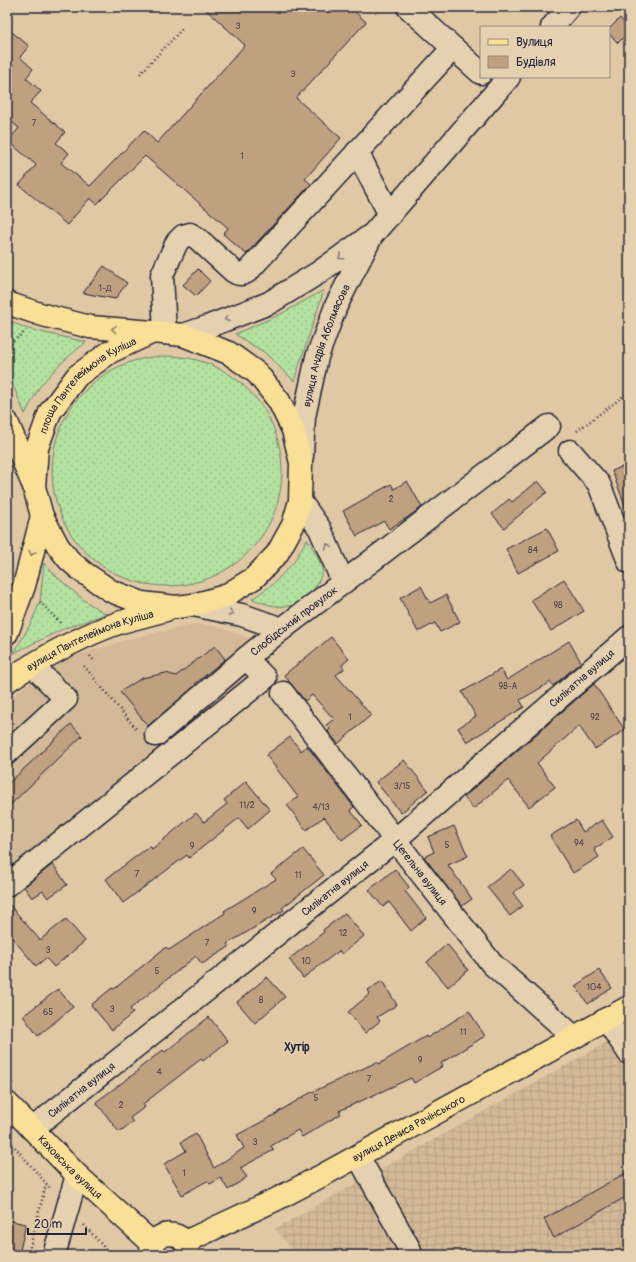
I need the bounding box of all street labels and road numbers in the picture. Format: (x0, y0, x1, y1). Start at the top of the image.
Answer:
street label: вулиця Андрія Аболмасова (300, 282, 352, 408)
street label: площа Пантелеймона Куліша (36, 334, 138, 435)
street label: Слобідський провулок (248, 583, 340, 659)
street label: вулиця Пантелеймона Куліша (24, 607, 155, 674)
street label: Силікатна вулиця (546, 646, 617, 710)
street label: Цегельна вулиця (391, 837, 450, 908)
street label: Силікатна вулиця (299, 857, 371, 918)
street label: Силікатна вулиця (45, 1059, 117, 1120)
street label: вулиця Дениса Рачінського (350, 1092, 467, 1164)
street label: Каховська вулиця (35, 1133, 105, 1201)

